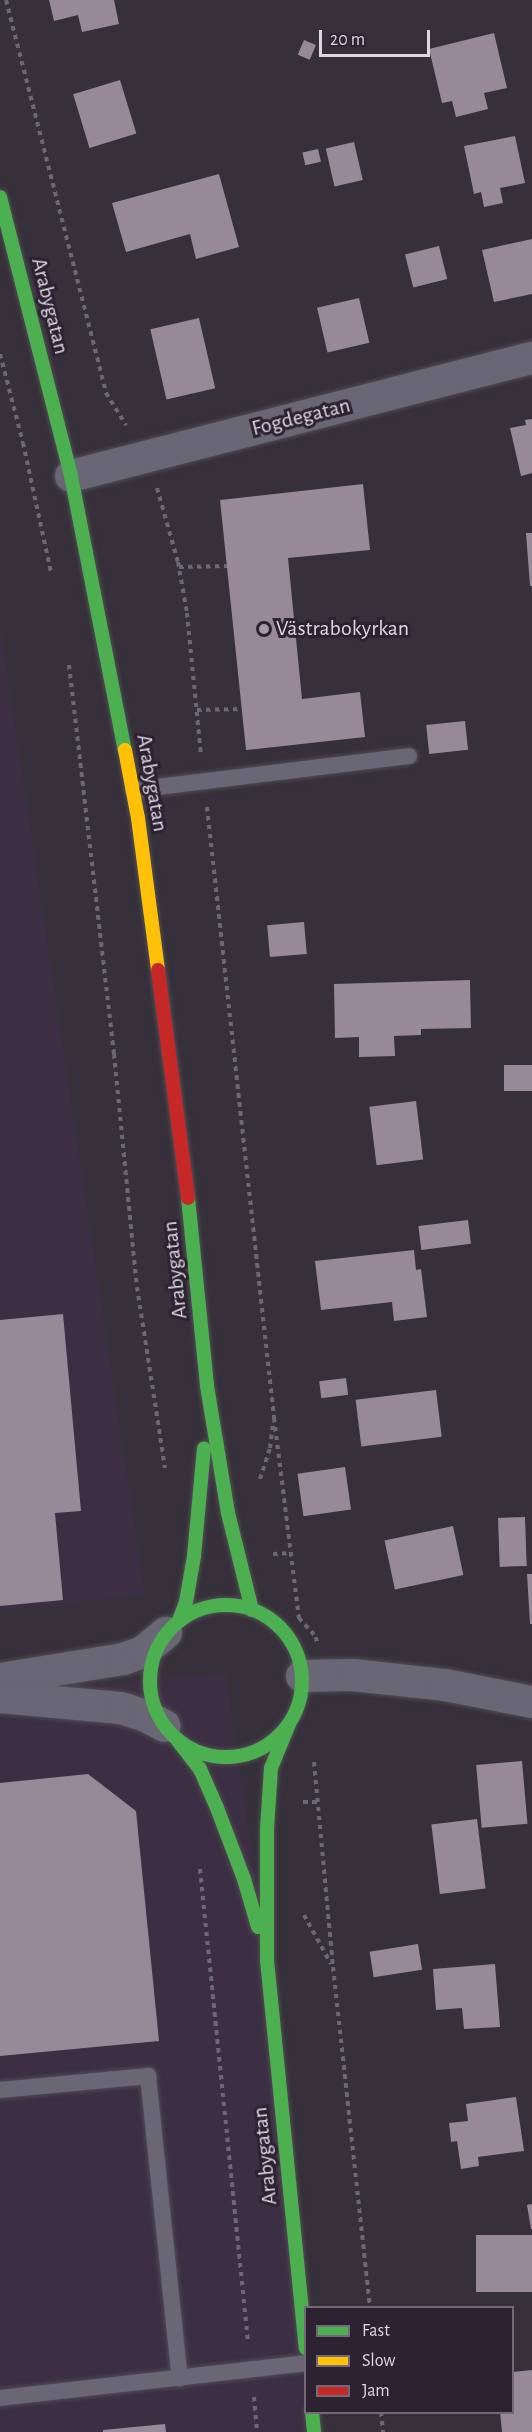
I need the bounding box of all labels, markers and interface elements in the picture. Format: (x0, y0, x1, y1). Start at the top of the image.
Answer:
scale bar (322, 18, 433, 56)
text: 20 m (330, 31, 365, 49)
street label: Arabygatan (25, 255, 75, 357)
street label: Fogdegatan (249, 392, 353, 442)
place label: Västrabokyrkan (276, 616, 409, 642)
marker: Västrabokyrkan (257, 622, 271, 636)
street label: Arabygatan (130, 732, 174, 834)
street label: Arabygatan (157, 1220, 193, 1320)
street label: Arabygatan (247, 2106, 283, 2206)
legend (304, 2306, 514, 2414)
text: Fast (362, 2322, 390, 2340)
text: Slow (362, 2352, 395, 2370)
text: Jam (362, 2382, 390, 2400)

